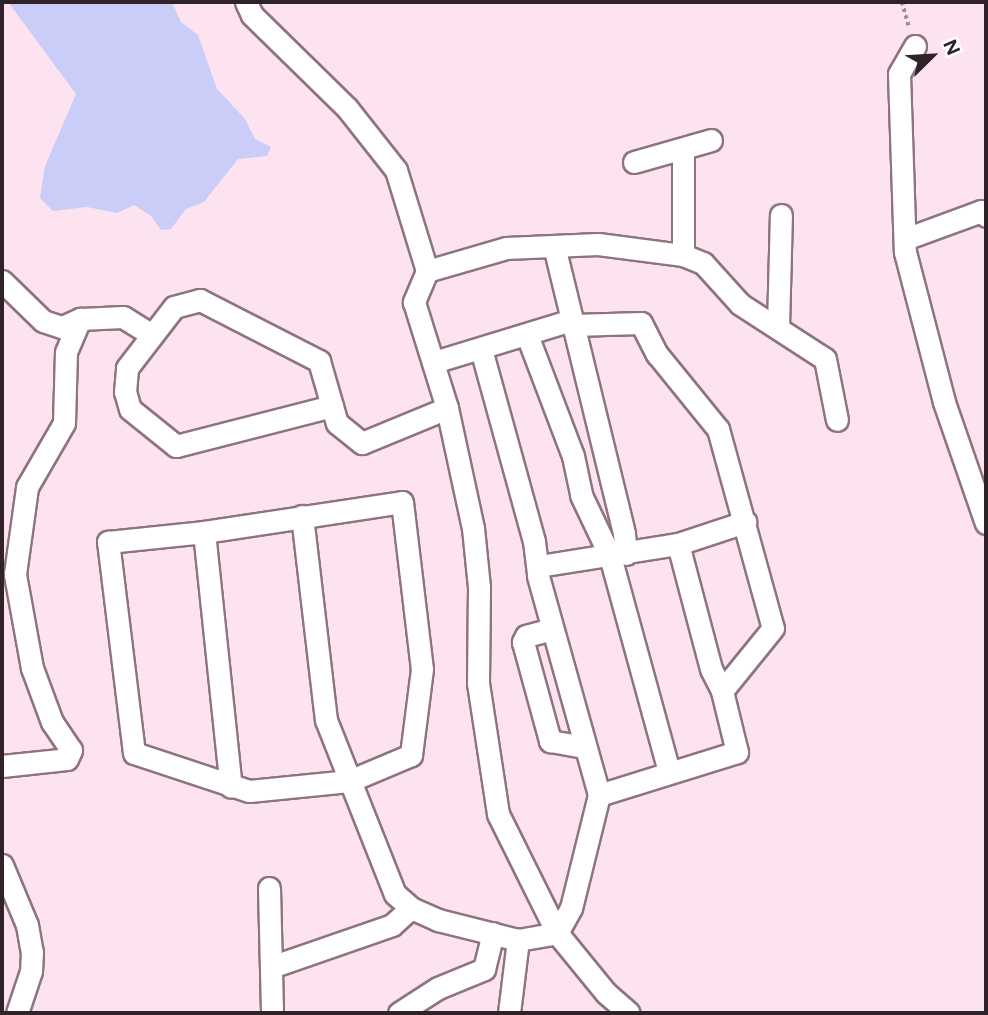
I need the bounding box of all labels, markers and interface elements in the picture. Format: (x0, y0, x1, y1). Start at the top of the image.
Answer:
north arrow (897, 21, 967, 91)
text: N (938, 36, 965, 59)

